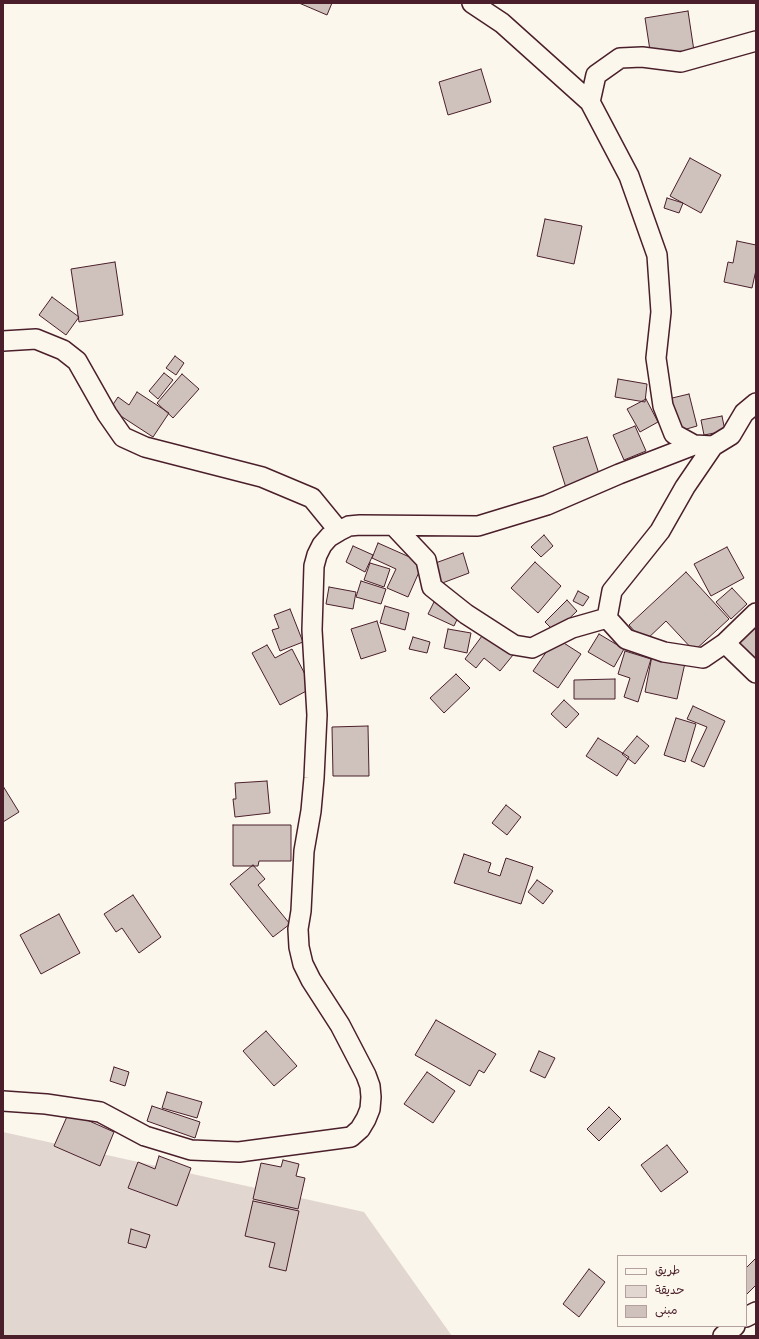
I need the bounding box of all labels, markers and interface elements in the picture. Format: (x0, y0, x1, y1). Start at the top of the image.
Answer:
legend (617, 1255, 747, 1327)
text: طريق (655, 1262, 680, 1279)
text: حديقة (655, 1282, 684, 1299)
text: مبنى (655, 1302, 678, 1319)

